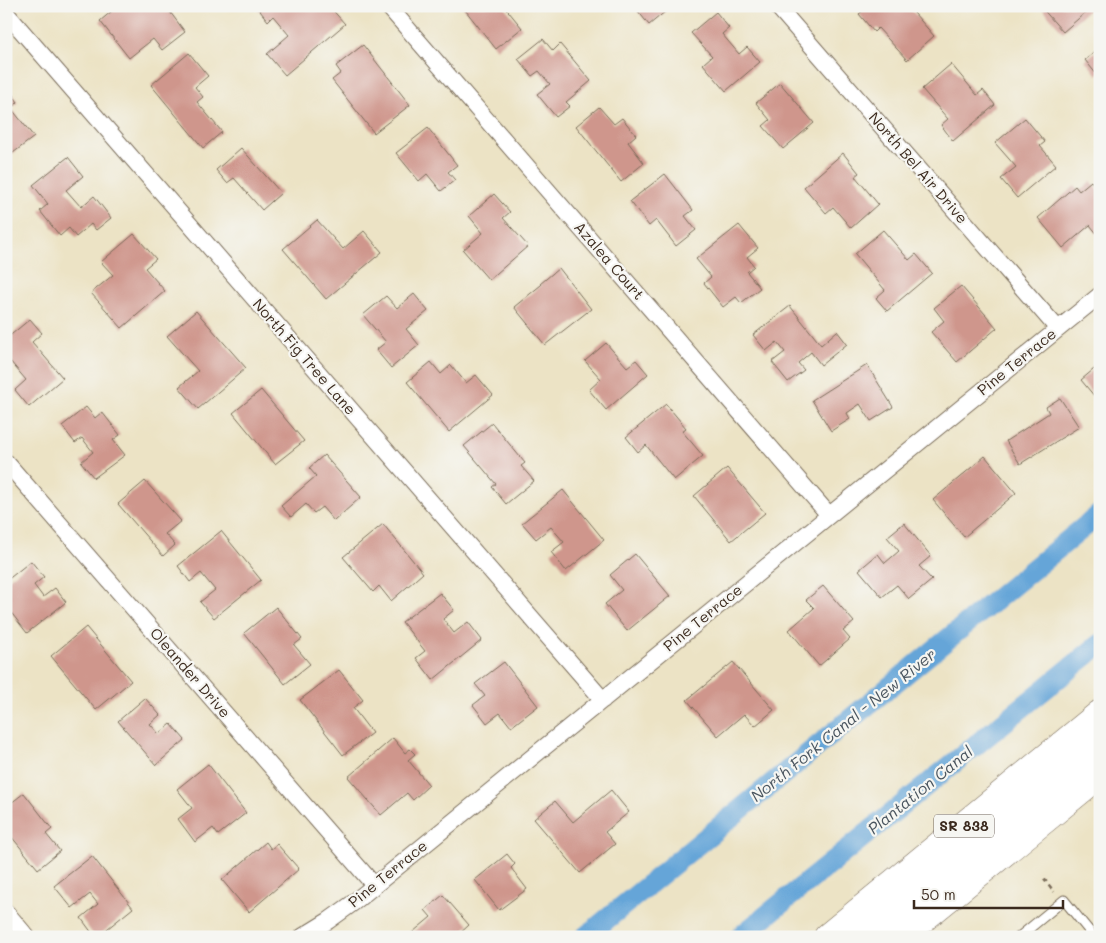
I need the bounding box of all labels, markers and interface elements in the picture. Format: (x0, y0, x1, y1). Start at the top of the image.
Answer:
street label: North Bel Air Drive (865, 107, 973, 227)
street label: Azalea Court (570, 217, 649, 304)
street label: North Fig Tree Lane (249, 294, 361, 419)
street label: Pine Terrace (973, 323, 1060, 399)
street label: Pine Terrace (659, 579, 746, 655)
street label: Oleander Drive (146, 623, 235, 722)
water label: North Fork Canal - New River (746, 643, 940, 806)
water label: Plantation Canal (863, 741, 977, 838)
road number: SR 838 (934, 814, 994, 838)
street label: Pine Terrace (344, 835, 431, 911)
scale bar (914, 878, 1062, 910)
text: 50 m (921, 884, 956, 904)

